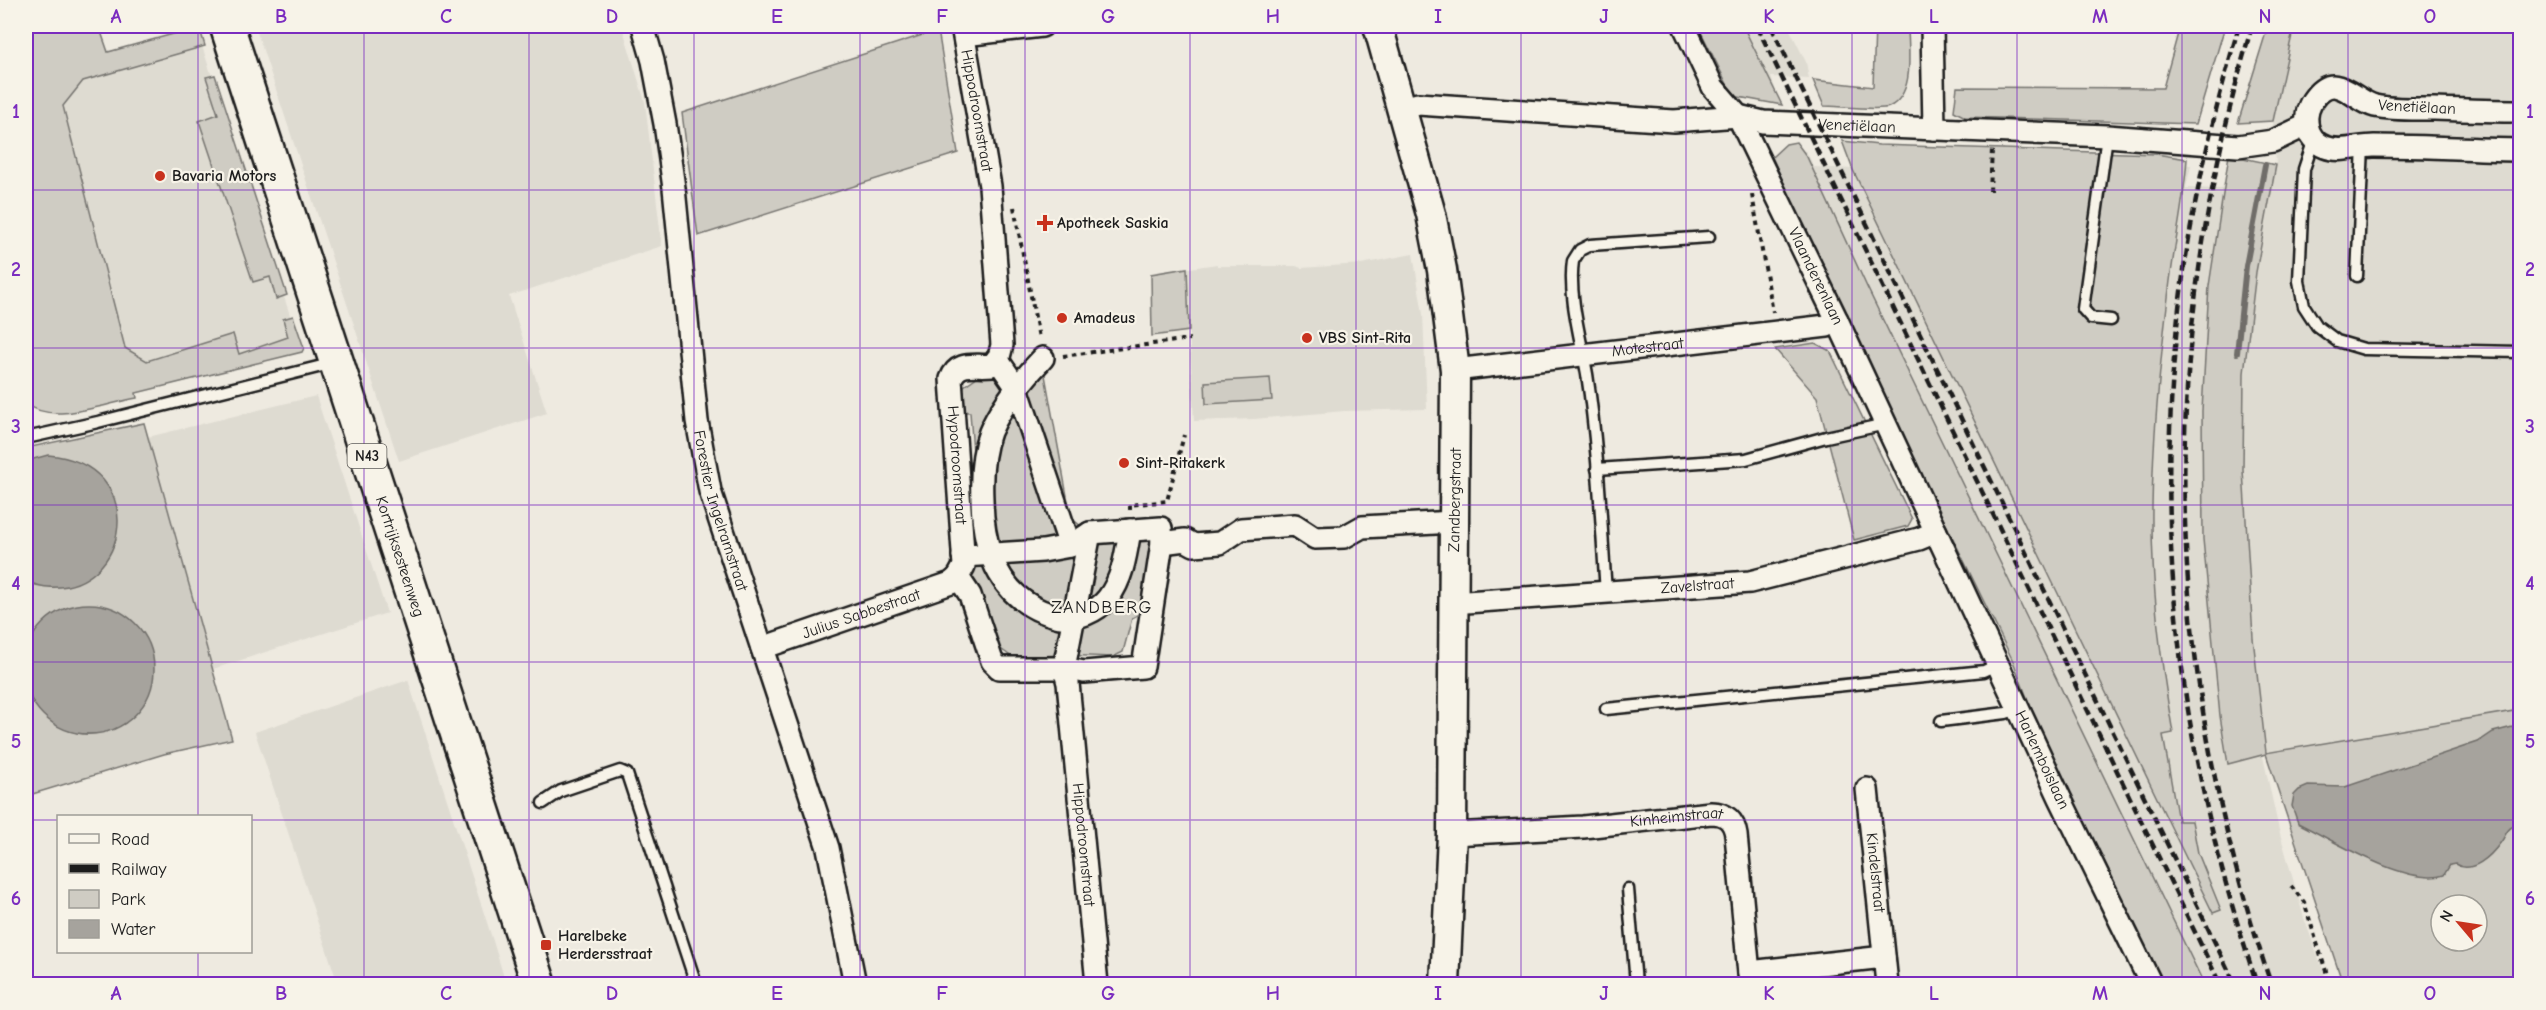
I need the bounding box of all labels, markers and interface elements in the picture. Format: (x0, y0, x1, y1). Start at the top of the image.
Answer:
text: A (110, 5, 122, 28)
text: B (275, 5, 287, 28)
text: C (440, 5, 452, 28)
text: D (606, 5, 618, 28)
text: E (771, 5, 783, 28)
text: F (936, 5, 948, 28)
text: G (1101, 5, 1115, 28)
text: H (1266, 5, 1280, 28)
text: I (1434, 5, 1442, 28)
text: J (1599, 5, 1609, 28)
text: K (1763, 5, 1775, 28)
text: L (1929, 5, 1939, 28)
text: M (2092, 5, 2108, 28)
text: N (2258, 5, 2272, 28)
text: O (2424, 5, 2436, 28)
street label: Hippodroomstraat (957, 48, 996, 174)
street label: Venetiëlaan (2378, 96, 2456, 118)
text: 1 (12, 100, 20, 123)
text: 1 (2526, 100, 2534, 123)
street label: Venetiëlaan (1818, 115, 1896, 136)
place label: Bavaria Motors (172, 167, 276, 185)
marker: Bavaria Motors (153, 169, 167, 183)
place label: Apotheek Saskia (1057, 214, 1169, 232)
marker: Apotheek Saskia (1038, 216, 1052, 230)
street label: Vlaanderenlaan (1785, 225, 1847, 328)
text: 2 (11, 258, 21, 281)
text: 2 (2525, 258, 2535, 281)
place label: Amadeus (1074, 309, 1135, 327)
marker: Amadeus (1055, 311, 1069, 325)
place label: VBS Sint-Rita (1319, 329, 1411, 347)
marker: VBS Sint-Rita (1300, 331, 1314, 345)
street label: Motestraat (1611, 334, 1685, 360)
street label: Hypodroomstraat (944, 405, 970, 525)
text: 3 (11, 415, 21, 438)
text: 3 (2525, 415, 2535, 438)
street label: Forestier Ingelramstraat (690, 429, 752, 594)
road number: N43 (348, 444, 386, 468)
street label: Zandbergstraat (1445, 447, 1465, 552)
place label: Sint-Ritakerk (1136, 454, 1225, 472)
marker: Sint-Ritakerk (1117, 456, 1131, 470)
street label: Kortrijksesteenweg (372, 494, 428, 619)
text: 4 (11, 572, 21, 595)
text: 4 (2525, 572, 2535, 595)
street label: Zavelstraat (1660, 574, 1735, 597)
street label: Julius Sabbestraat (800, 585, 923, 642)
district label: ZANDBERG (1051, 597, 1153, 618)
street label: Harlemboislaan (2011, 708, 2073, 812)
text: 5 (11, 730, 21, 753)
text: 5 (2525, 730, 2535, 753)
street label: Hippodroomstraat (1069, 782, 1099, 908)
street label: Kinheimstraat (1629, 804, 1726, 831)
legend (57, 815, 252, 953)
text: Road (111, 829, 150, 850)
street label: Kindelstraat (1863, 832, 1889, 914)
text: Railway (111, 859, 168, 880)
text: 6 (11, 887, 21, 910)
text: 6 (2525, 887, 2535, 910)
text: Park (111, 889, 146, 910)
north arrow (2429, 893, 2489, 953)
text: N (2436, 907, 2457, 925)
text: Water (111, 919, 156, 940)
place label: Harelbeke Herdersstraat (558, 927, 653, 963)
marker: Harelbeke Herdersstraat (539, 938, 553, 952)
text: A (110, 982, 122, 1005)
text: B (275, 982, 287, 1005)
text: C (440, 982, 452, 1005)
text: D (606, 982, 618, 1005)
text: E (771, 982, 783, 1005)
text: F (936, 982, 948, 1005)
text: G (1101, 982, 1115, 1005)
text: H (1266, 982, 1280, 1005)
text: I (1434, 982, 1442, 1005)
text: J (1599, 982, 1609, 1005)
text: K (1763, 982, 1775, 1005)
text: L (1929, 982, 1939, 1005)
text: M (2092, 982, 2108, 1005)
text: N (2258, 982, 2272, 1005)
text: O (2424, 982, 2436, 1005)

